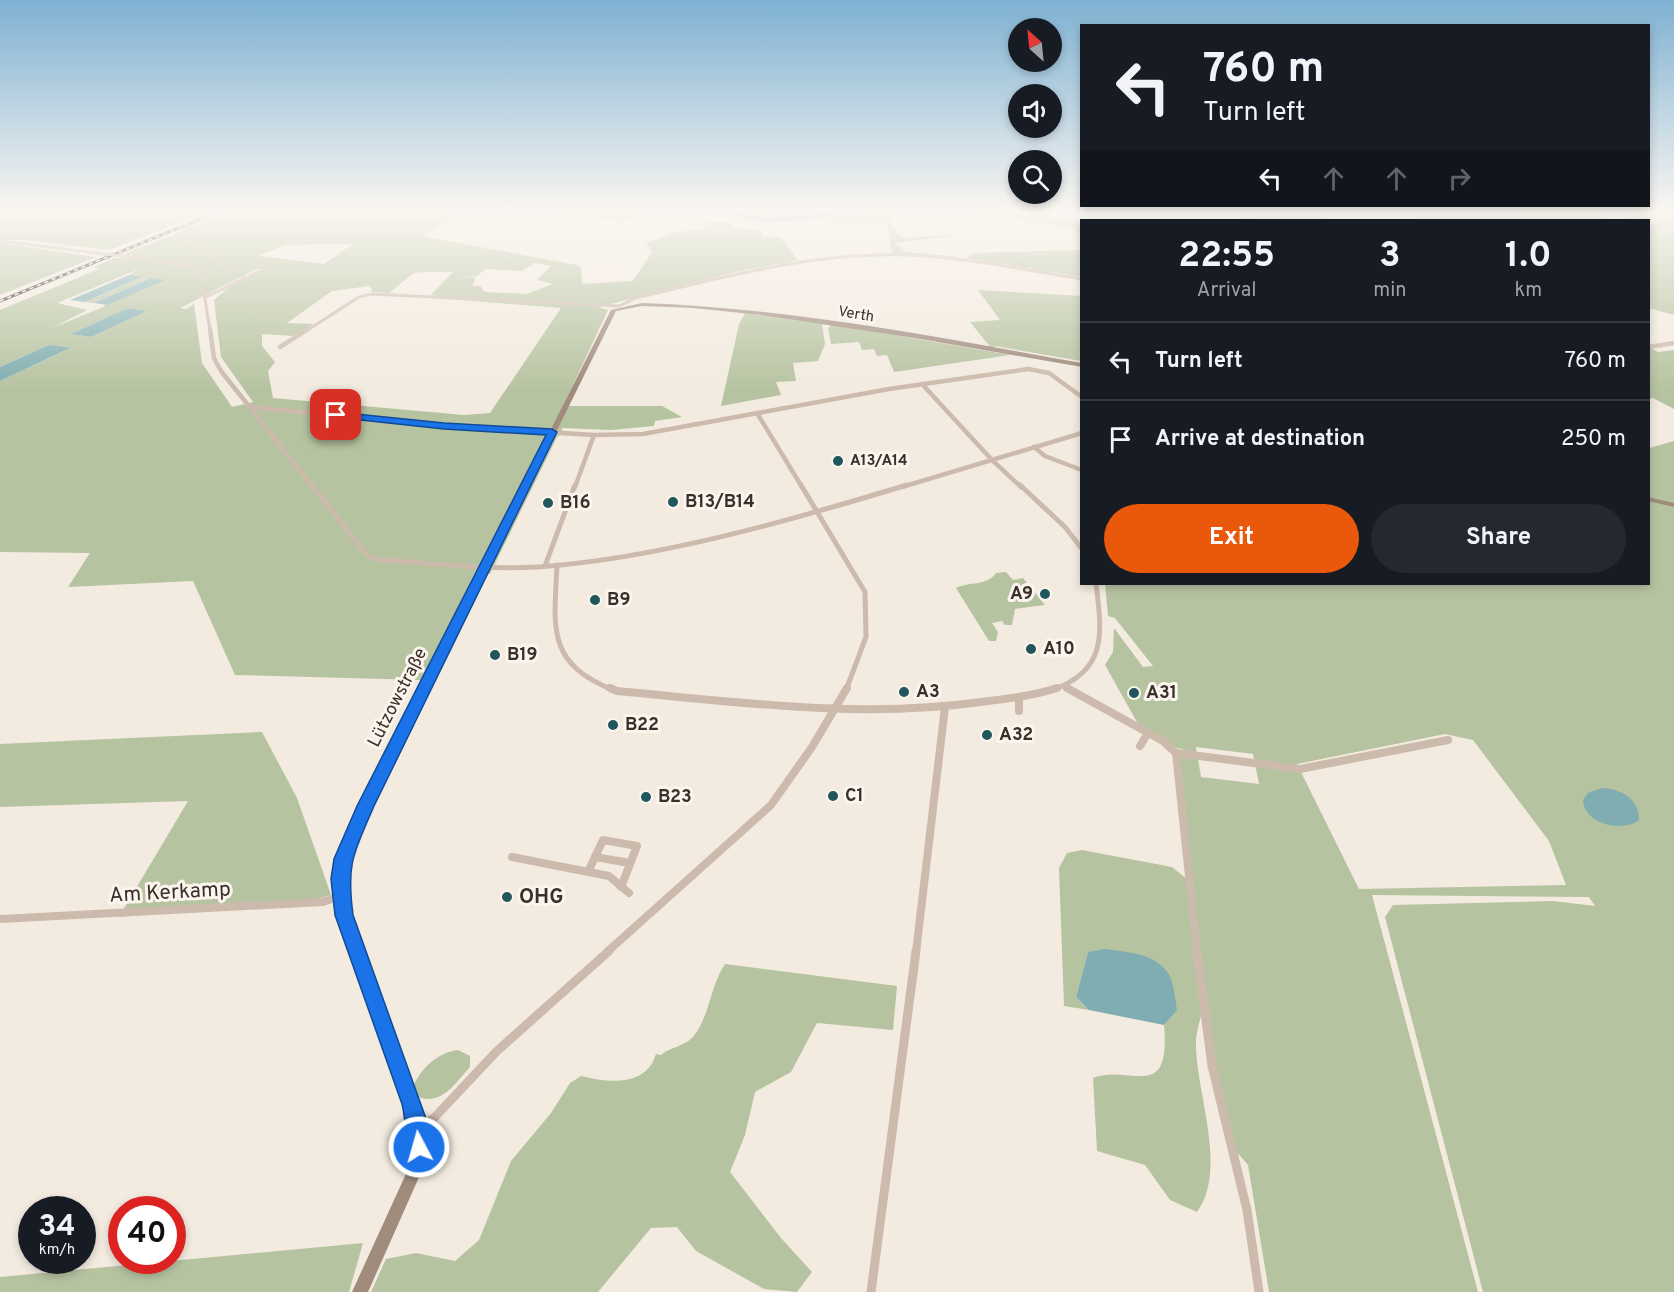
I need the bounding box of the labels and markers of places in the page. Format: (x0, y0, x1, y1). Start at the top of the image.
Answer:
pin (310, 389, 361, 440)
place label: A13/A14 (850, 452, 908, 471)
marker: A13/A14 (831, 454, 845, 468)
place label: B13/B14 (685, 491, 755, 514)
place label: B16 (560, 492, 591, 515)
marker: B13/B14 (666, 495, 680, 509)
marker: B16 (541, 496, 555, 510)
place label: A9 (1010, 583, 1033, 606)
marker: A9 (1038, 587, 1052, 601)
place label: B9 (607, 589, 630, 612)
marker: B9 (588, 593, 602, 607)
place label: A10 (1043, 638, 1075, 661)
marker: A10 (1024, 642, 1038, 656)
place label: B19 (507, 644, 538, 667)
marker: B19 (488, 648, 502, 662)
place label: A3 (916, 681, 940, 704)
place label: A31 (1146, 682, 1177, 705)
marker: A3 (897, 685, 911, 699)
marker: A31 (1127, 686, 1141, 700)
place label: B22 (625, 714, 659, 737)
marker: B22 (606, 718, 620, 732)
place label: A32 (999, 724, 1033, 747)
marker: A32 (980, 728, 994, 742)
place label: C1 (845, 785, 864, 808)
place label: B23 (658, 786, 692, 809)
marker: C1 (826, 789, 840, 803)
marker: B23 (639, 790, 653, 804)
place label: OHG (519, 884, 564, 911)
marker: OHG (500, 890, 514, 904)

